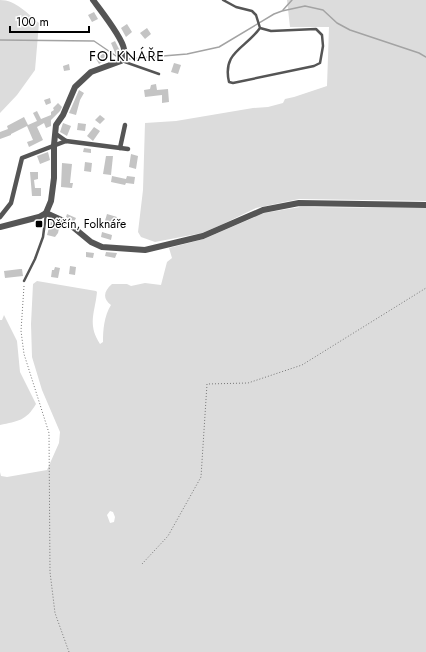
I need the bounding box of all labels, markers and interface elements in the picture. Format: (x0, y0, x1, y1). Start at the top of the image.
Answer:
scale bar (10, 8, 89, 34)
text: 100 m (16, 13, 49, 31)
district label: FOLKNÁŘE (89, 46, 165, 66)
place label: Děčín, Folknáře (47, 215, 126, 233)
marker: Děčín, Folknáře (34, 219, 44, 229)

